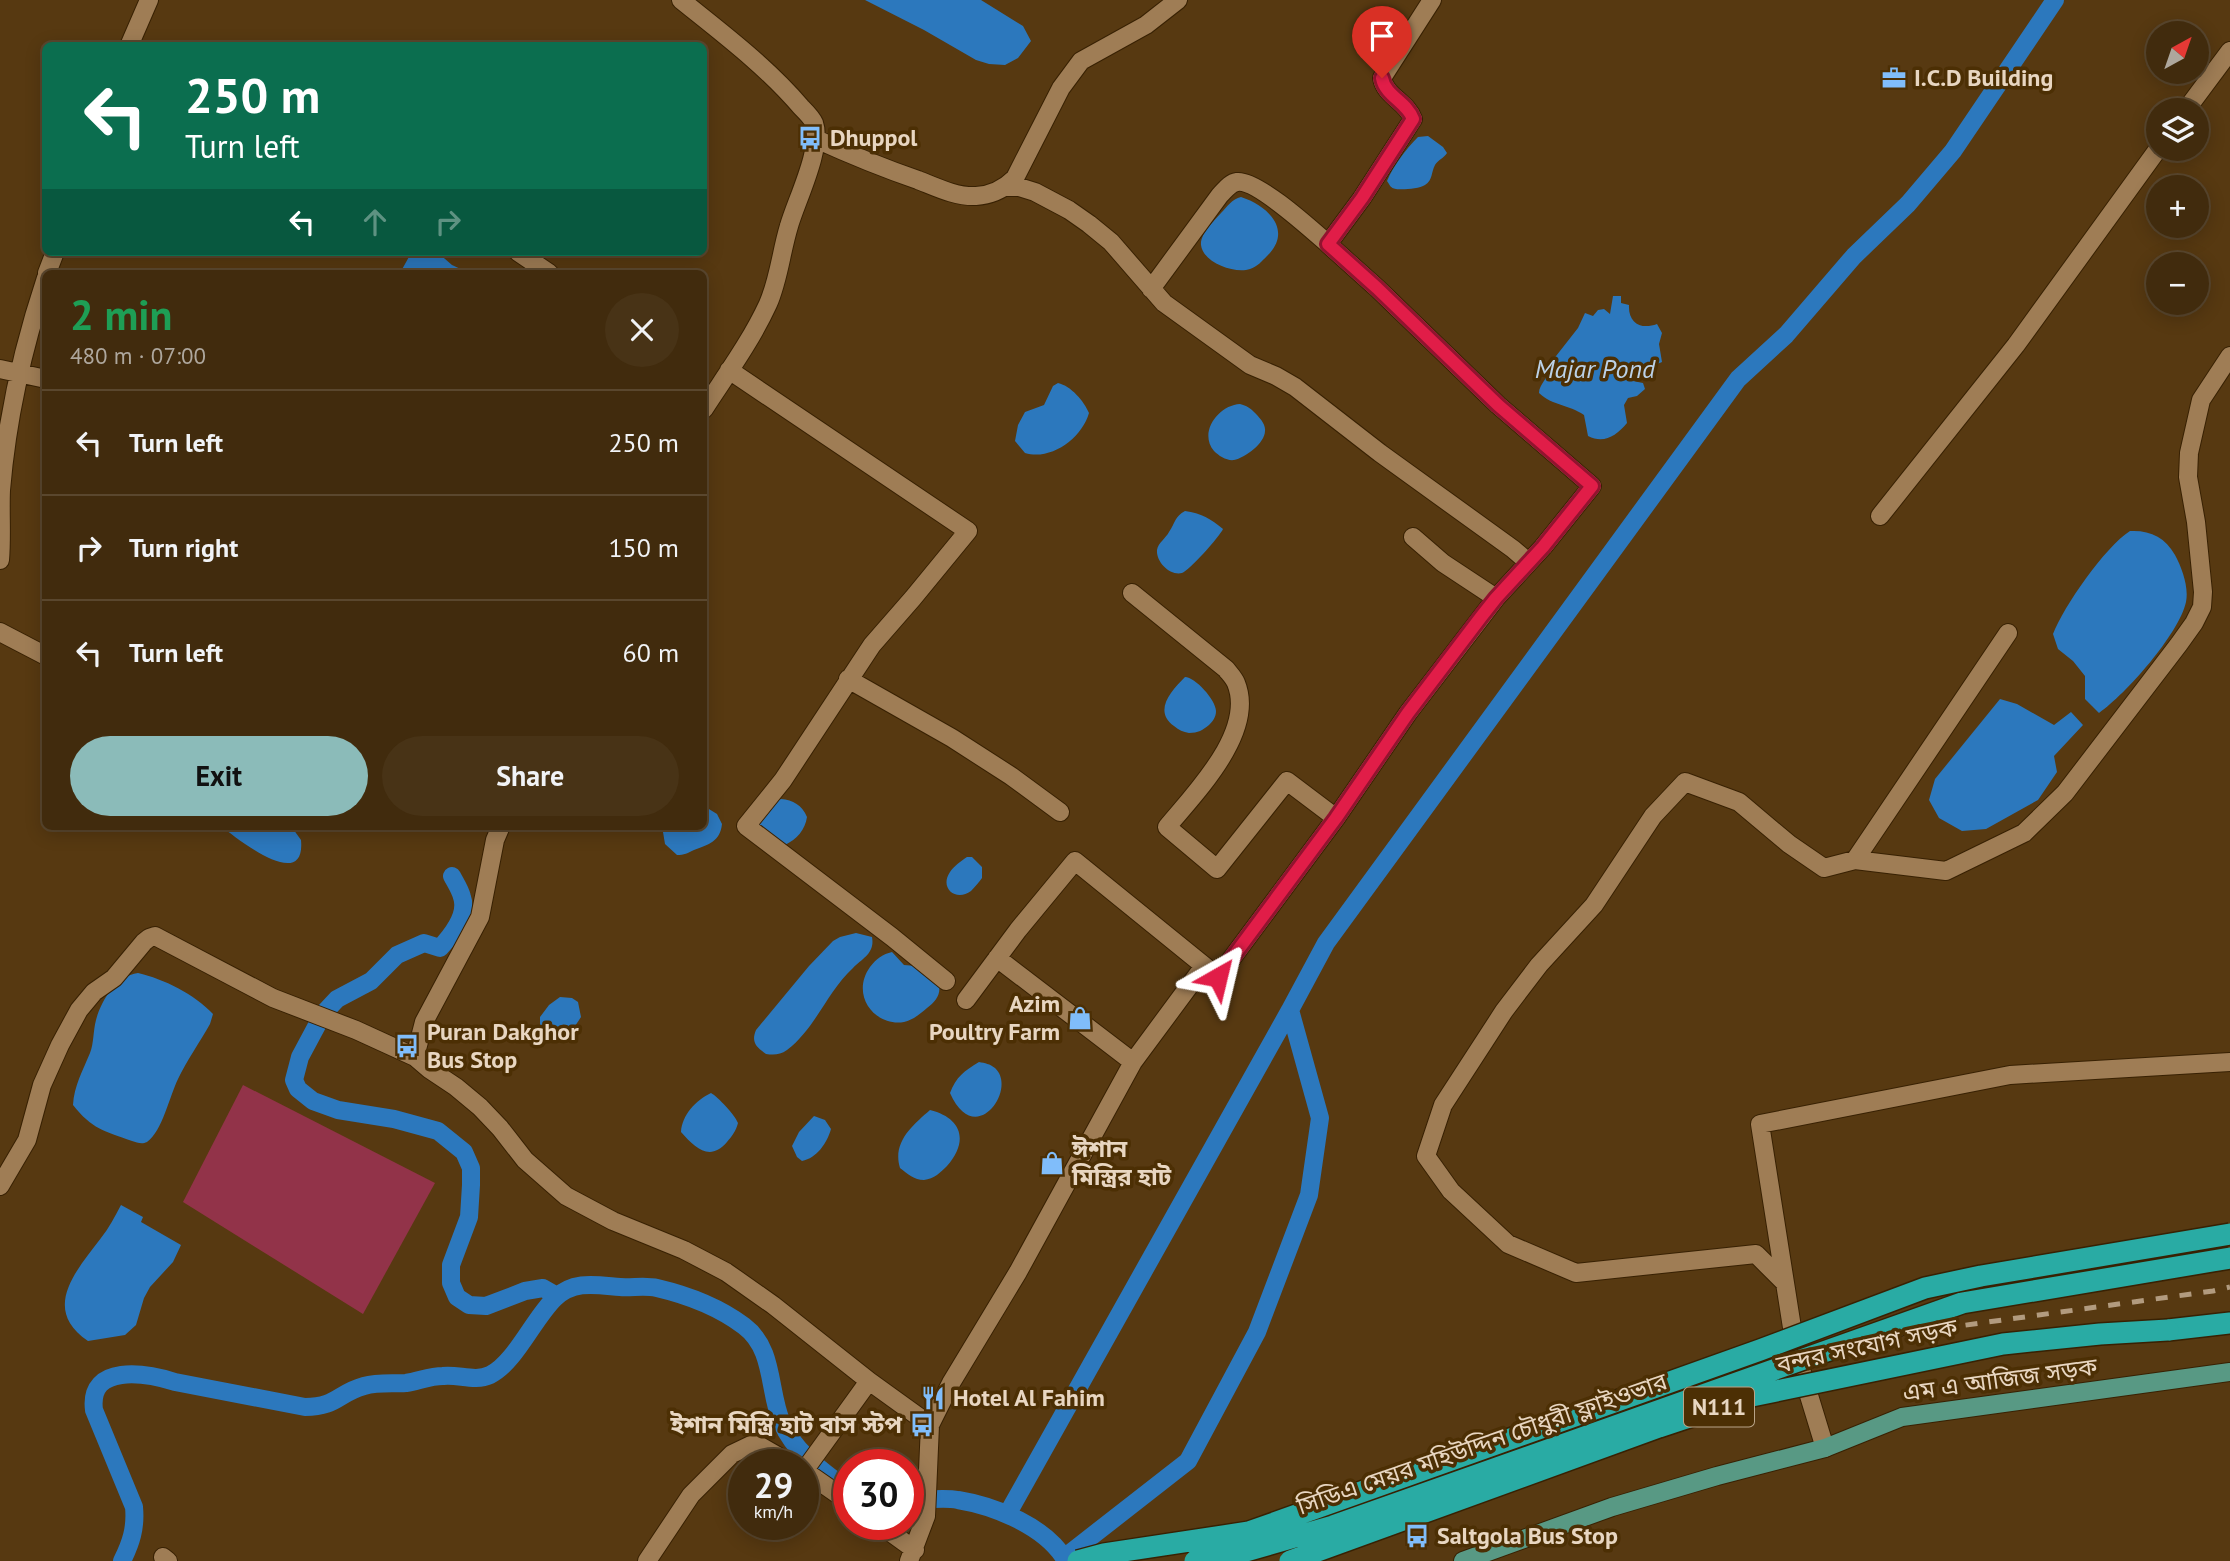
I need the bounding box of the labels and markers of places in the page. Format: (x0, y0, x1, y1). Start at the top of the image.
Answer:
pin (1352, 6, 1412, 78)
place label: I.C.D Building (1914, 62, 2053, 93)
office icon: I.C.D Building (1880, 64, 1908, 92)
place label: Dhuppol (830, 122, 918, 153)
bus stop icon: Dhuppol (796, 124, 824, 152)
place label: Azim Poultry Farm (929, 988, 1060, 1047)
shop icon: Azim Poultry Farm (1066, 1004, 1094, 1032)
place label: Puran Dakghor Bus Stop (427, 1016, 579, 1075)
bus stop icon: Puran Dakghor Bus Stop (393, 1032, 421, 1060)
place label: ঈশান মিস্ত্রির হাট (1071, 1133, 1172, 1192)
shop icon: ঈশান মিস্ত্রির হাট (1038, 1149, 1066, 1177)
place label: Hotel Al Fahim (953, 1382, 1105, 1413)
restaurant icon: Hotel Al Fahim (919, 1384, 947, 1412)
place label: ইশান মিস্ত্রি হাট বাস স্টপ (669, 1409, 902, 1440)
bus stop icon: ইশান মিস্ত্রি হাট বাস স্টপ (908, 1411, 936, 1439)
place label: Saltgola Bus Stop (1437, 1520, 1618, 1551)
bus stop icon: Saltgola Bus Stop (1403, 1522, 1431, 1550)

